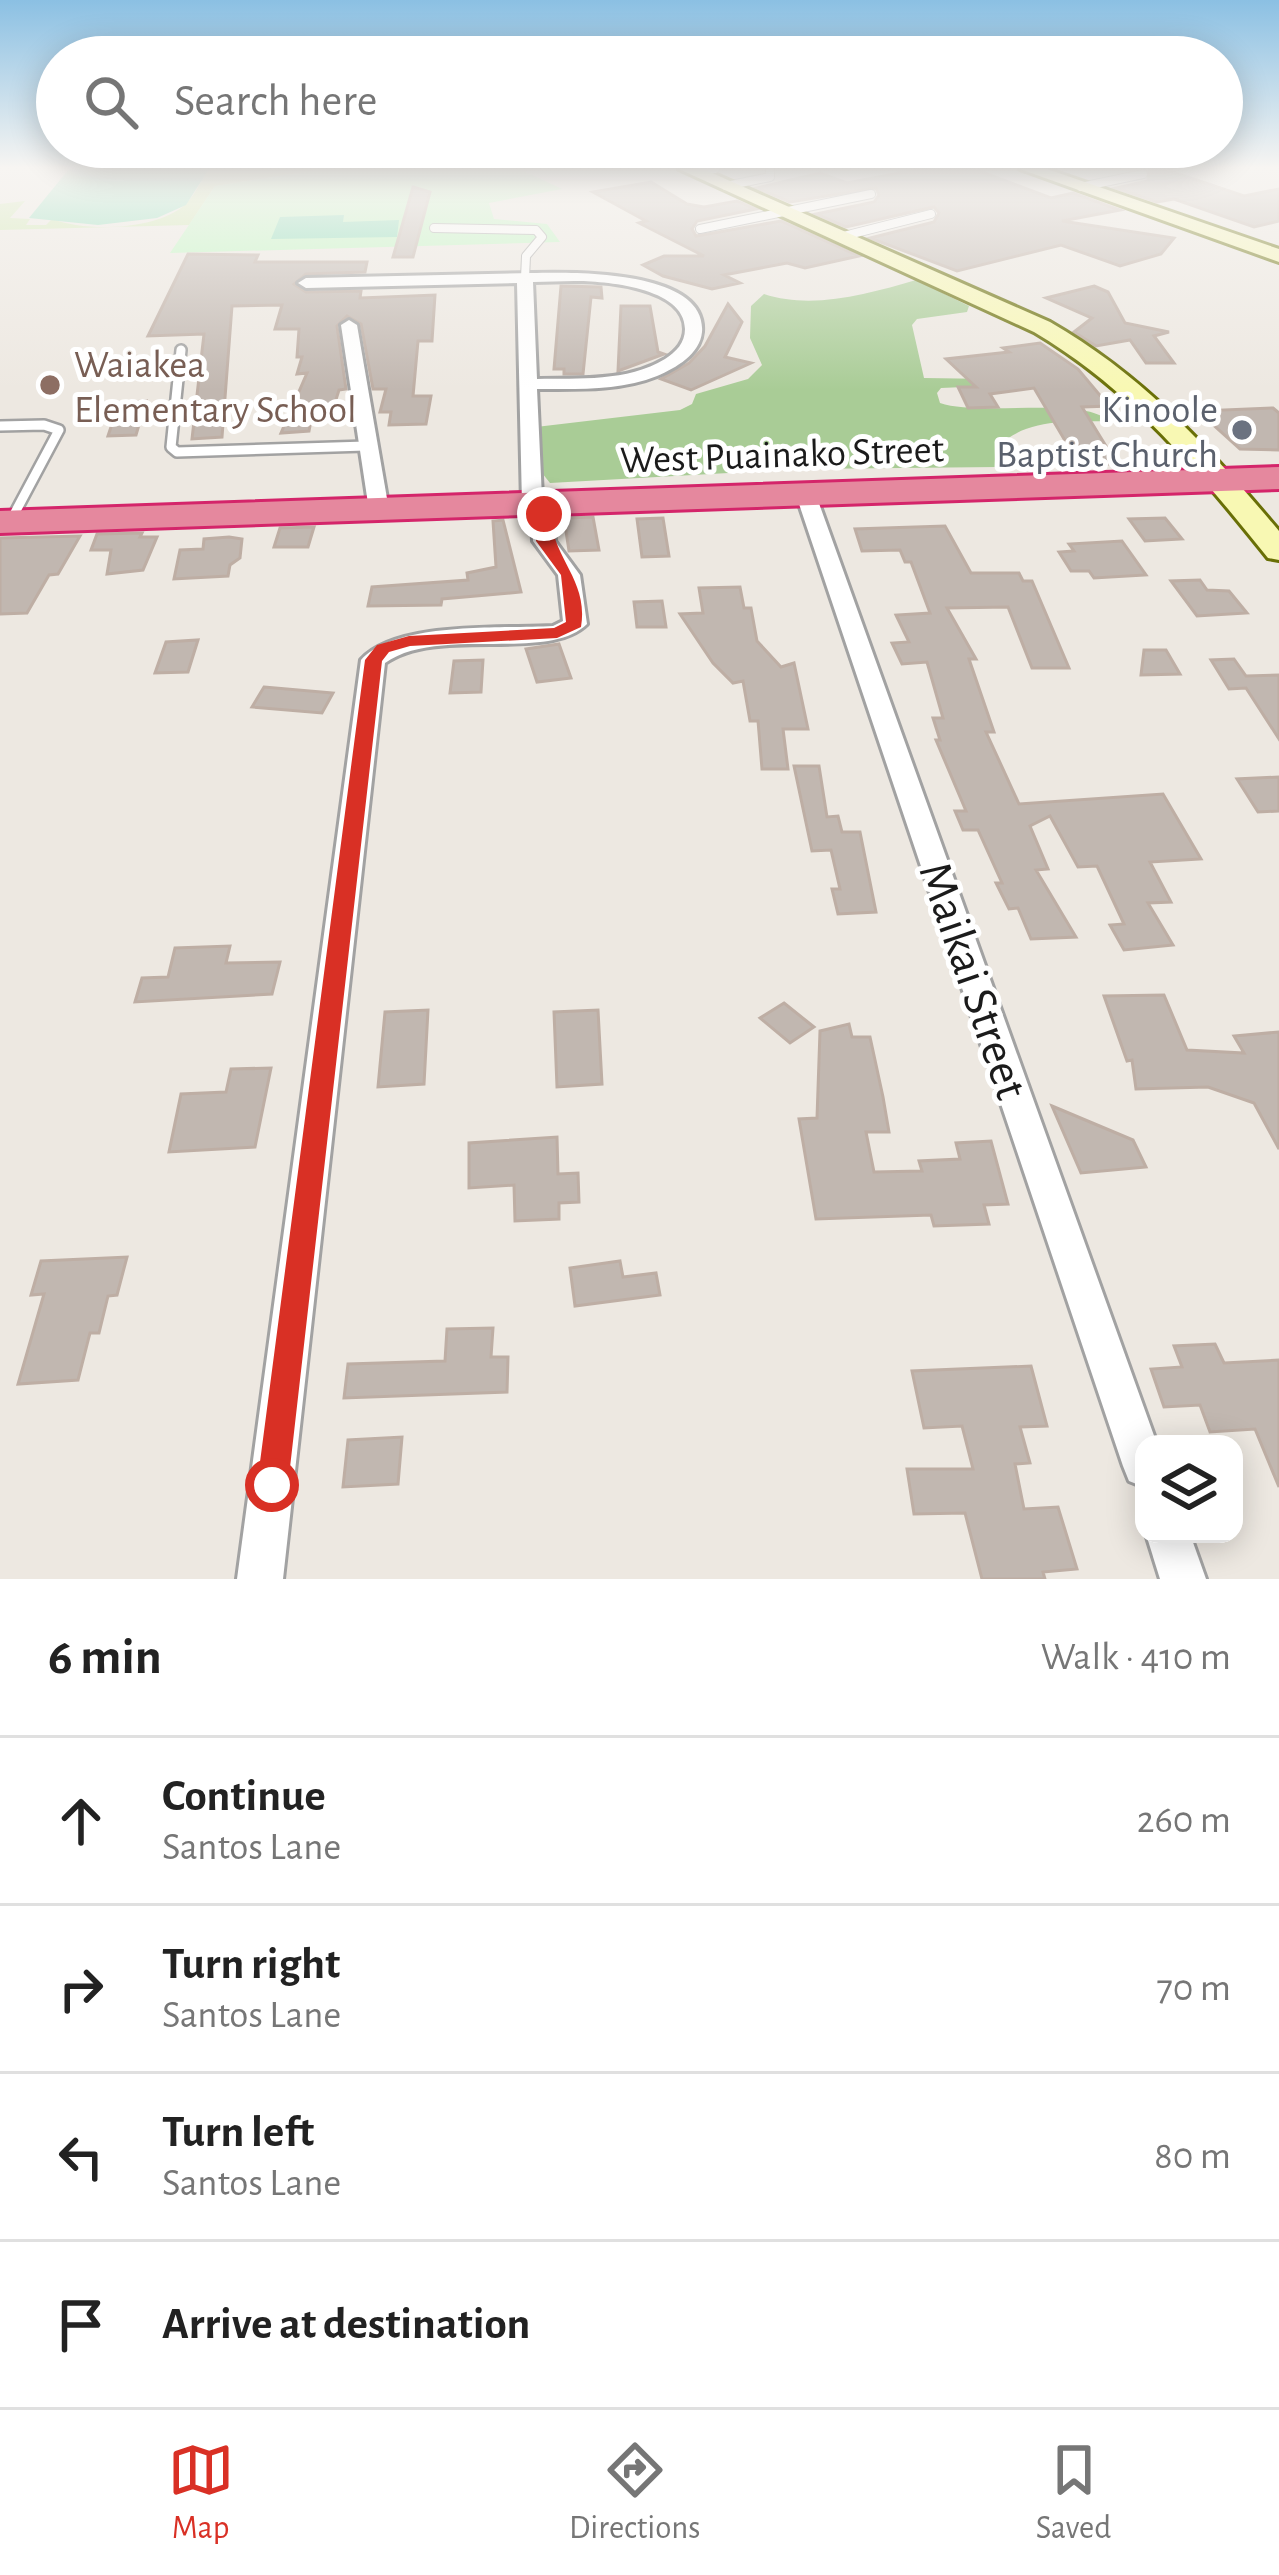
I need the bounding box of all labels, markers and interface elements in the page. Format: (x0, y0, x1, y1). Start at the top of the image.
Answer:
search box (36, 36, 1243, 168)
icon: search (78, 69, 144, 135)
text: Search here (174, 79, 377, 124)
place label: Waiakea Elementary School (74, 346, 357, 430)
marker: Waiakea Elementary School (37, 372, 63, 398)
place label: Kinoole Baptist Church (996, 391, 1218, 475)
marker: Kinoole Baptist Church (1229, 417, 1255, 443)
street label: West Puainako Street (619, 430, 945, 481)
route end (517, 487, 571, 541)
street label: Maikai Street (909, 856, 1035, 1105)
map controls (1135, 1435, 1243, 1543)
button: layers (1135, 1435, 1243, 1543)
route start (245, 1458, 299, 1512)
text: 6 min (48, 1632, 162, 1683)
text: Walk · 410 m (1041, 1638, 1231, 1677)
text: Continue (162, 1774, 326, 1819)
icon: ahead (48, 1788, 114, 1854)
text: 260 m (1137, 1801, 1231, 1840)
text: Santos Lane (162, 1828, 341, 1867)
text: Turn right (162, 1942, 340, 1987)
icon: right (48, 1956, 114, 2022)
text: 70 m (1157, 1969, 1231, 2008)
text: Santos Lane (162, 1996, 341, 2035)
text: Turn left (162, 2110, 314, 2155)
icon: left (48, 2124, 114, 2190)
text: 80 m (1154, 2137, 1231, 2176)
text: Santos Lane (162, 2164, 341, 2203)
icon: arrive (48, 2292, 114, 2358)
text: Arrive at destination (162, 2302, 530, 2347)
tab: Map (168, 2437, 234, 2549)
tab: Directions (569, 2437, 700, 2549)
tab: Saved (1036, 2437, 1111, 2549)

